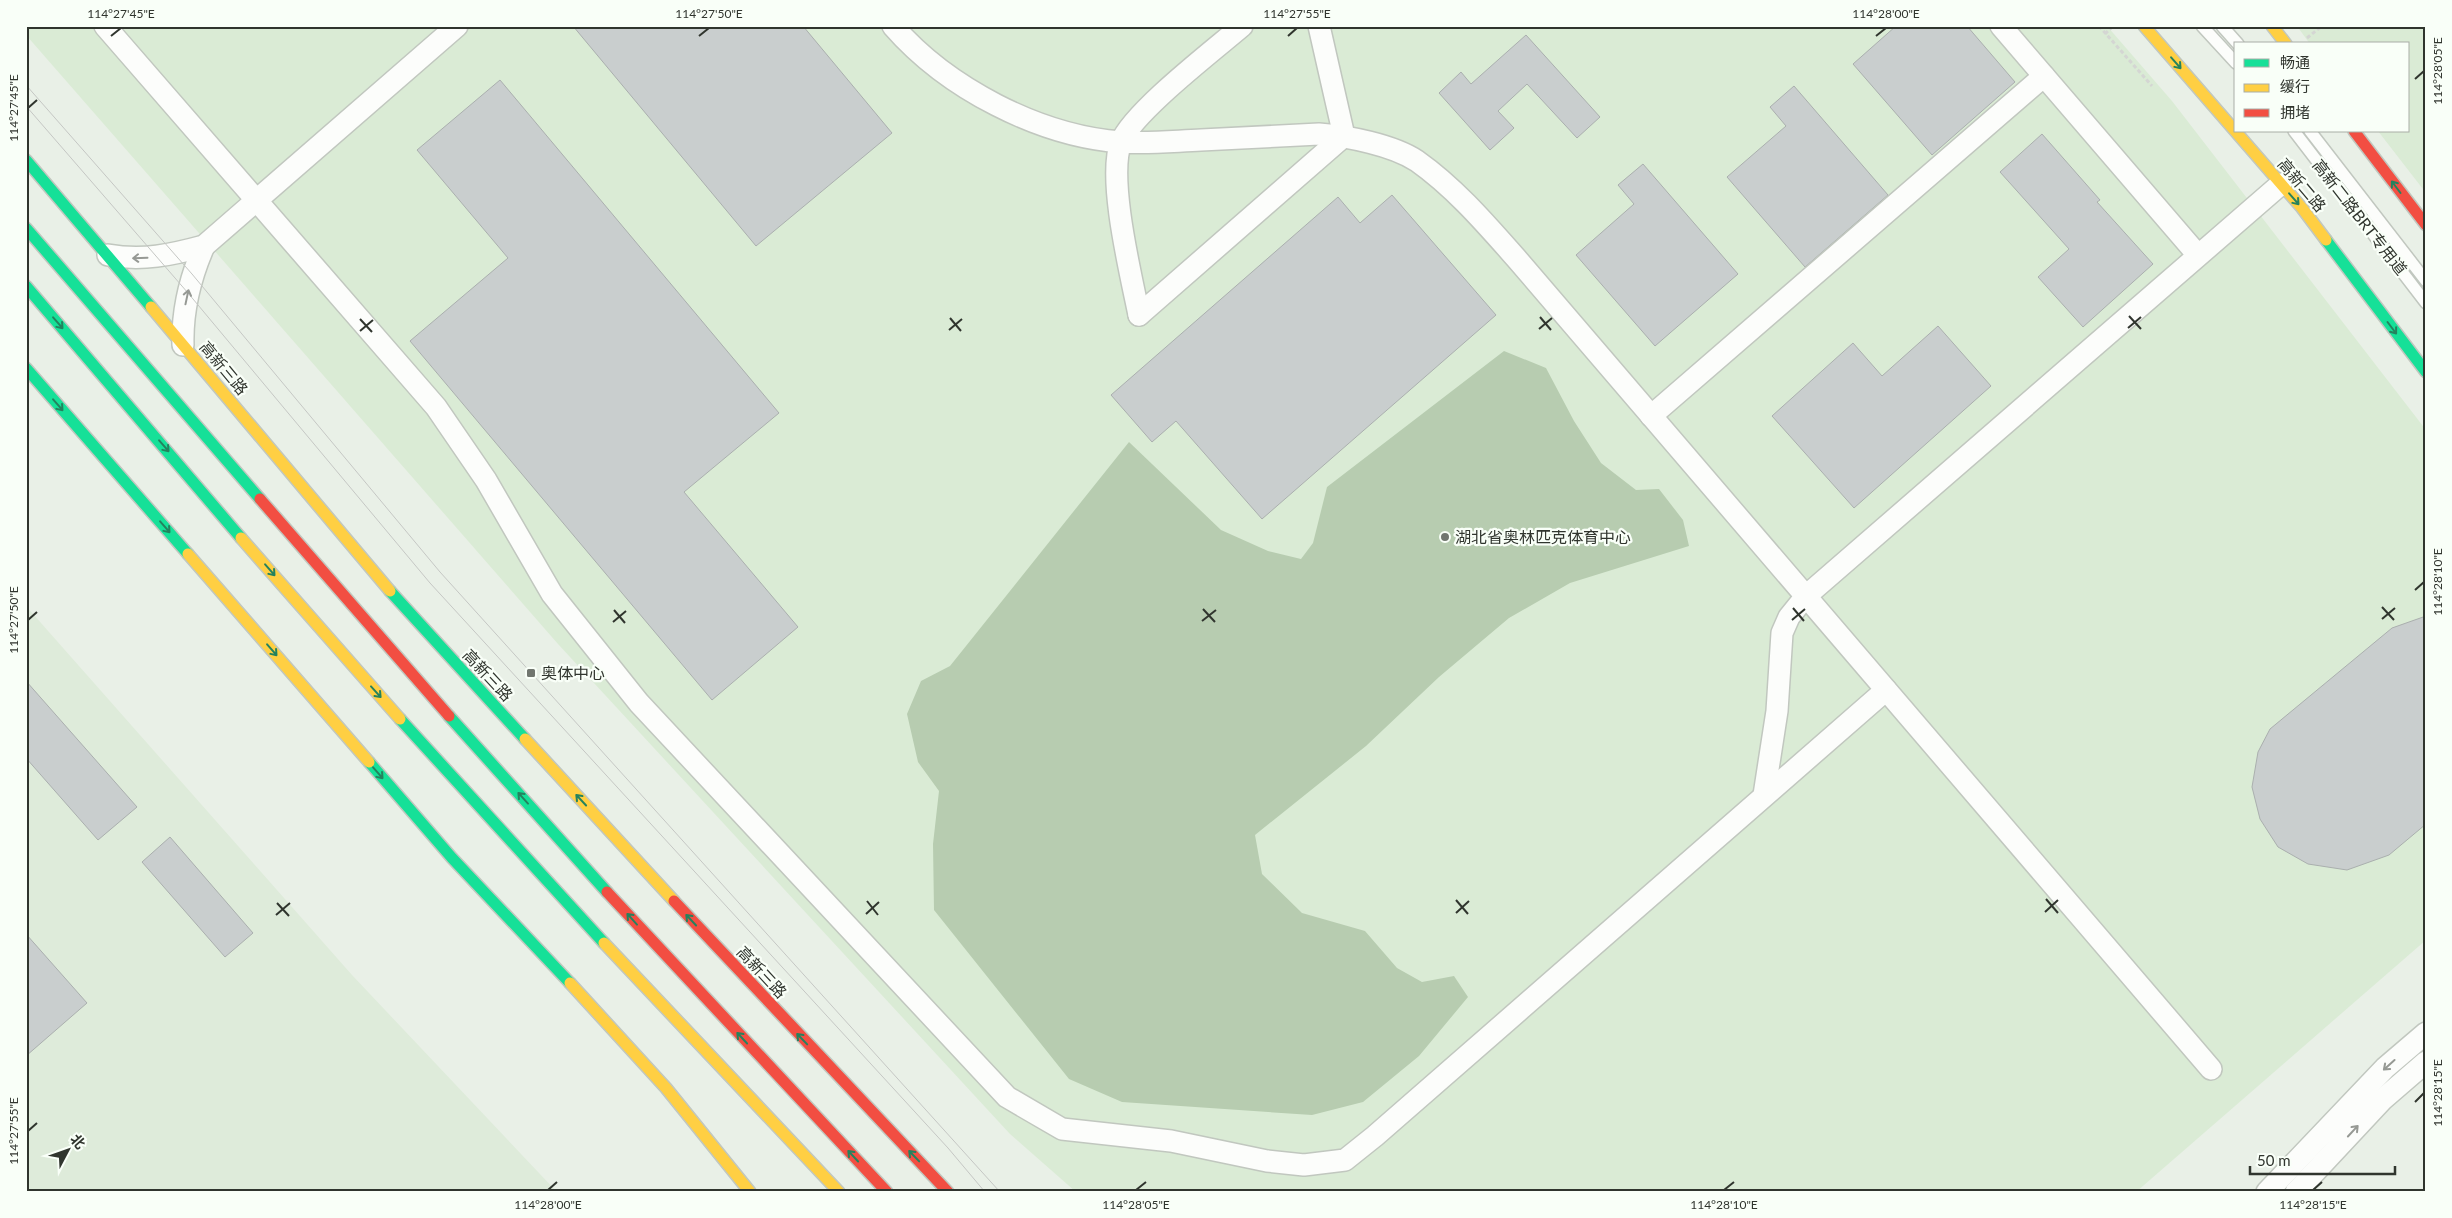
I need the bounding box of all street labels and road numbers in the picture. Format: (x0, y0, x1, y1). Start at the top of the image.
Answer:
street label: 高新二路 (2275, 154, 2330, 215)
street label: 高新二路BRT专用道 (2309, 155, 2411, 278)
street label: 高新三路 (197, 337, 252, 398)
street label: 高新三路 (460, 645, 517, 705)
street label: 高新三路 (734, 942, 791, 1002)

